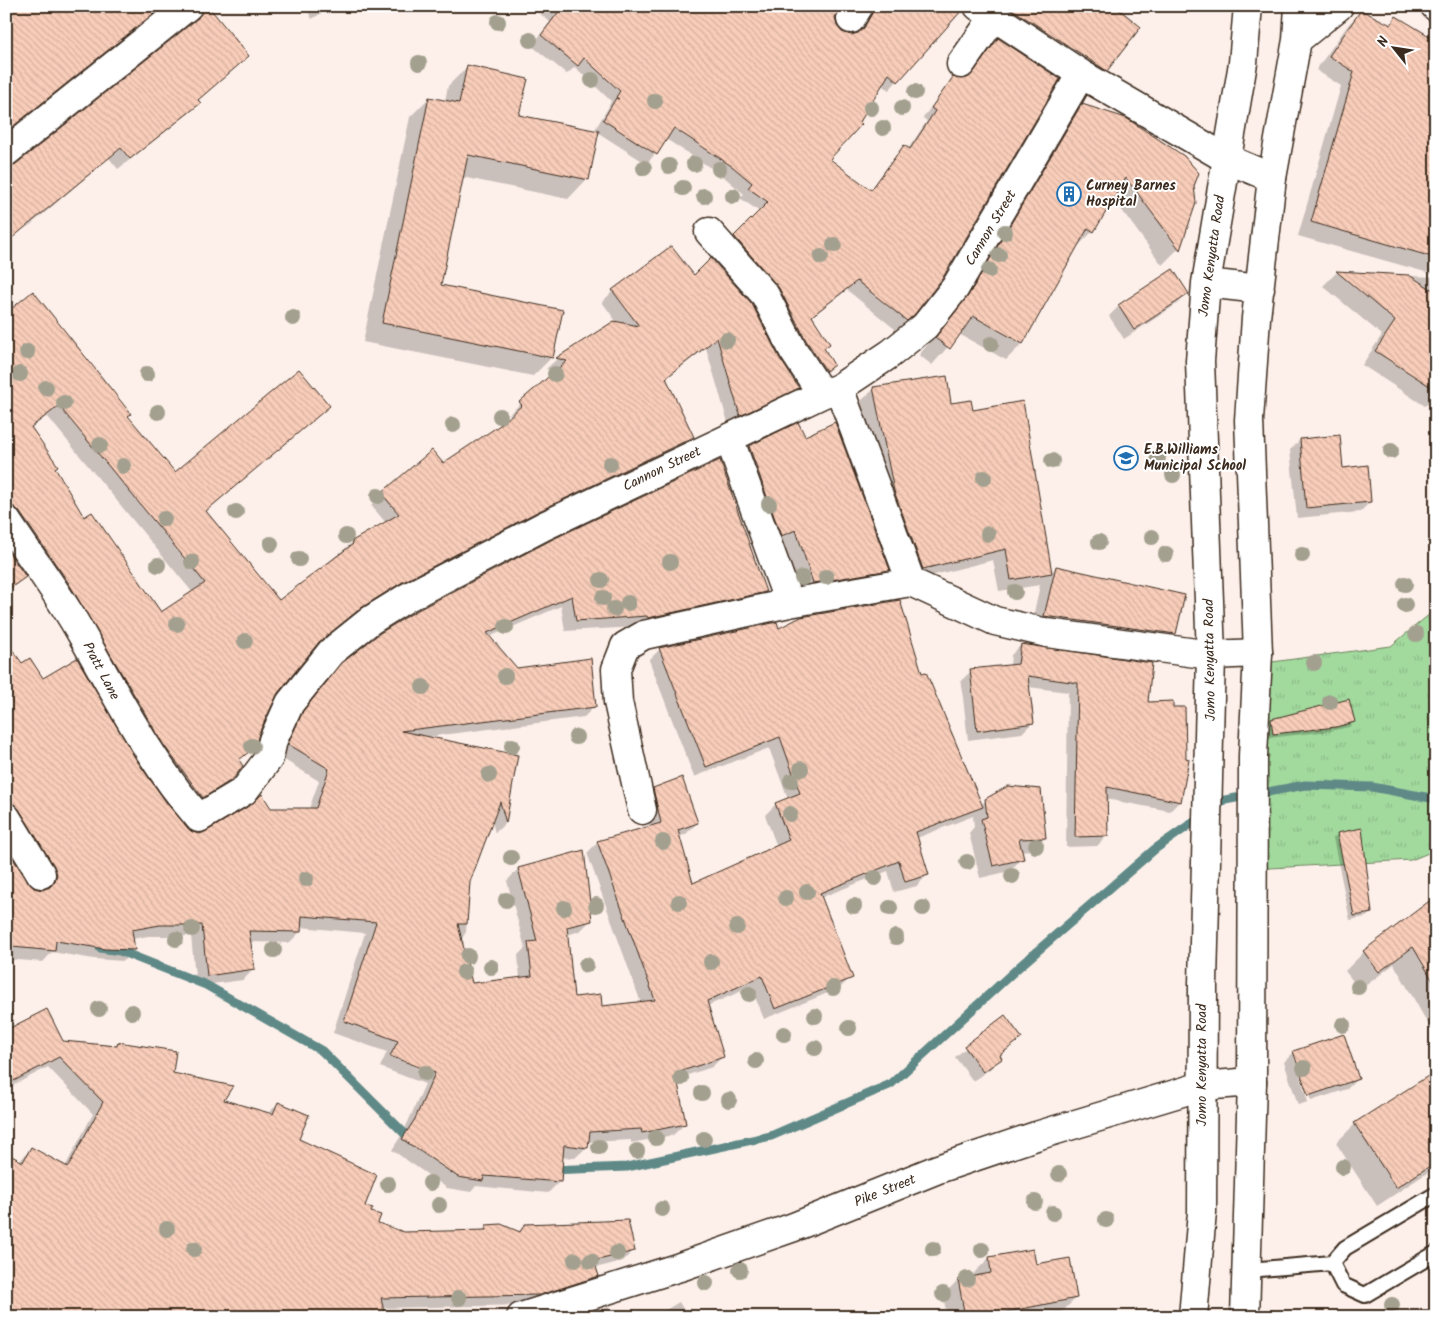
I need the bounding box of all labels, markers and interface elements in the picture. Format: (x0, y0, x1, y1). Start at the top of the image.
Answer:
north arrow (1370, 22, 1420, 72)
text: N (1372, 33, 1395, 51)
place label: Curney Barnes Hospital (1086, 175, 1176, 213)
building icon: Curney Barnes Hospital (1056, 181, 1082, 207)
street label: Cannon Street (960, 185, 1023, 270)
street label: Jomo Kenyatta Road (1193, 193, 1232, 318)
place label: E.B.Williams Municipal School (1144, 439, 1246, 477)
street label: Cannon Street (619, 440, 705, 497)
school or university icon: E.B.Williams Municipal School (1113, 445, 1139, 471)
street label: Jomo Kenyatta Road (1198, 598, 1222, 721)
street label: Pratt Lane (76, 638, 126, 705)
street label: Jomo Kenyatta Road (1191, 1003, 1213, 1126)
street label: Pike Street (851, 1168, 920, 1213)

